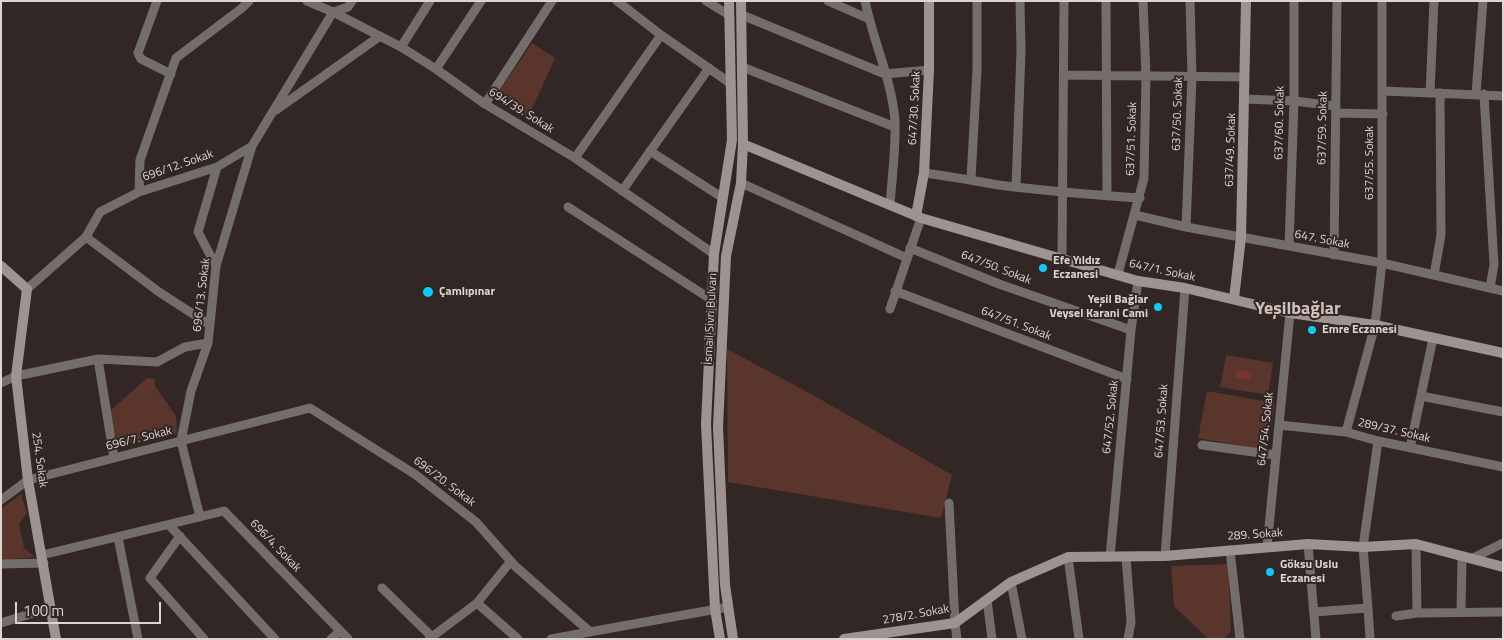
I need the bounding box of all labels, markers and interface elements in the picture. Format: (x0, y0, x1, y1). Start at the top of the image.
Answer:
street label: 647/30. Sokak (906, 71, 924, 145)
street label: 637/50. Sokak (1170, 77, 1186, 151)
street label: 694/39. Sokak (486, 85, 556, 137)
street label: 637/60. Sokak (1272, 86, 1288, 160)
street label: 637/59. Sokak (1315, 91, 1331, 165)
street label: 637/51. Sokak (1124, 102, 1140, 176)
street label: 637/49. Sokak (1223, 113, 1239, 187)
street label: 637/55. Sokak (1363, 126, 1377, 200)
street label: 696/12. Sokak (141, 147, 215, 185)
street label: 647. Sokak (1293, 228, 1351, 252)
street label: 647/50. Sokak (959, 248, 1033, 288)
place label: Efe Yıldız Eczanesi (1053, 254, 1100, 282)
street label: 696/13. Sokak (190, 257, 214, 333)
street label: 647/1. Sokak (1128, 257, 1196, 285)
marker: Efe Yıldız Eczanesi (1037, 262, 1049, 274)
street label: İsmail Sivri Bulvarı (701, 273, 721, 365)
marker: Çamlıpınar (421, 285, 435, 299)
place label: Çamlıpınar (439, 285, 495, 299)
place label: Yeşil Bağlar Veysel Karani Cami (1050, 293, 1148, 321)
district label: Yeşilbağlar (1255, 299, 1341, 321)
marker: Yeşil Bağlar Veysel Karani Cami (1152, 301, 1164, 313)
street label: 647/51. Sokak (979, 304, 1053, 344)
place label: Emre Eczanesi (1322, 323, 1397, 337)
marker: Emre Eczanesi (1306, 324, 1318, 336)
street label: 647/52. Sokak (1100, 379, 1122, 455)
street label: 647/53. Sokak (1152, 384, 1172, 458)
street label: 647/54. Sokak (1255, 391, 1277, 467)
street label: 289/37. Sokak (1356, 416, 1432, 446)
street label: 696/7. Sokak (105, 424, 173, 454)
street label: 254. Sokak (28, 431, 50, 489)
street label: 696/20. Sokak (410, 454, 478, 510)
street label: 696/4. Sokak (246, 517, 304, 575)
street label: 289. Sokak (1227, 526, 1283, 544)
place label: Göksu Uslu Eczanesi (1280, 558, 1338, 586)
marker: Göksu Uslu Eczanesi (1264, 566, 1276, 578)
scale bar (18, 592, 164, 624)
text: 100 m (23, 599, 64, 622)
street label: 278/2. Sokak (882, 602, 950, 628)

